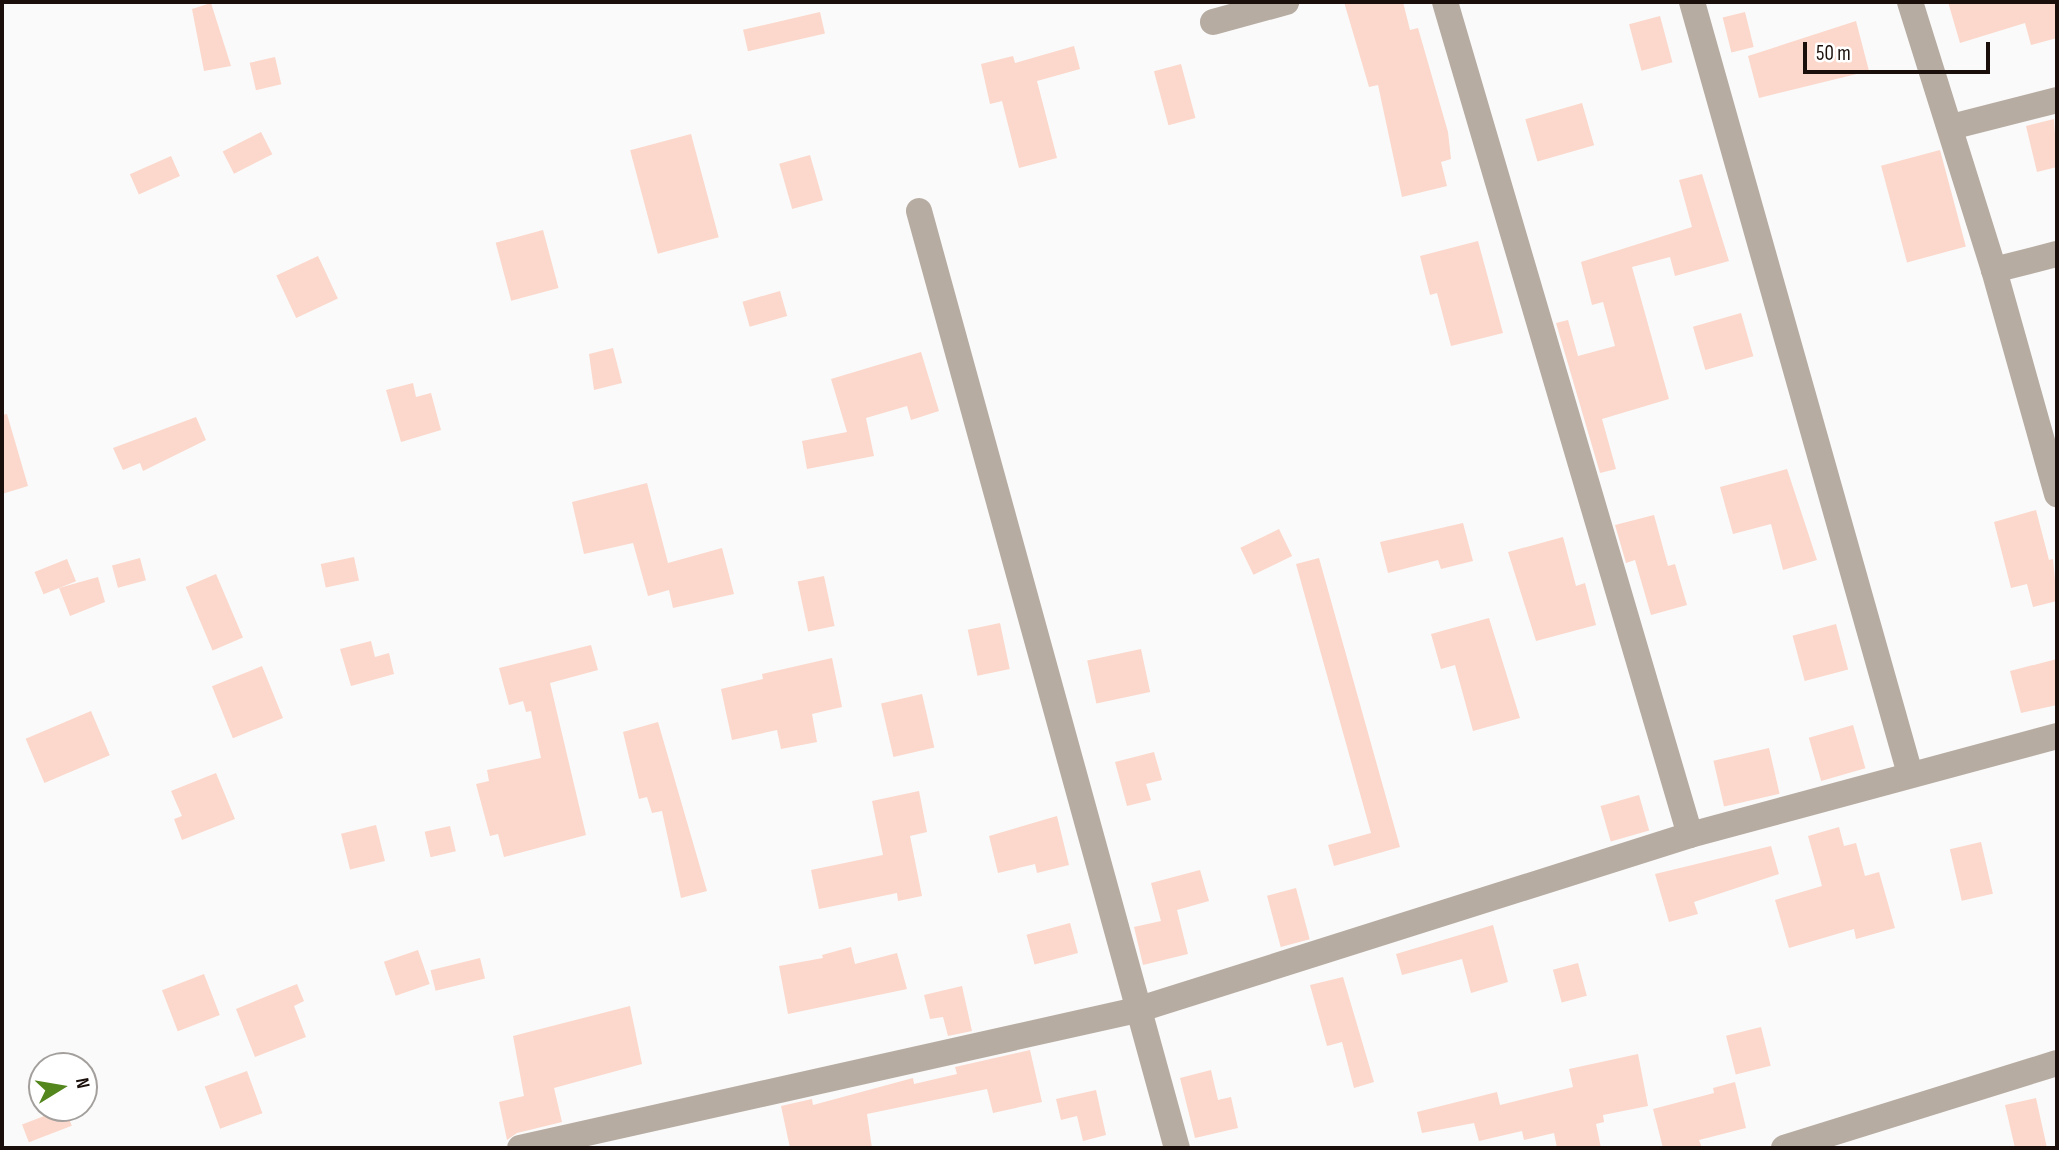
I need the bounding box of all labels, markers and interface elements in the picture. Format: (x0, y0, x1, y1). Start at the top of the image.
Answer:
scale bar (1807, 28, 1994, 72)
text: 50 m (1816, 41, 1851, 66)
north arrow (28, 1052, 98, 1122)
text: N (70, 1076, 94, 1090)

